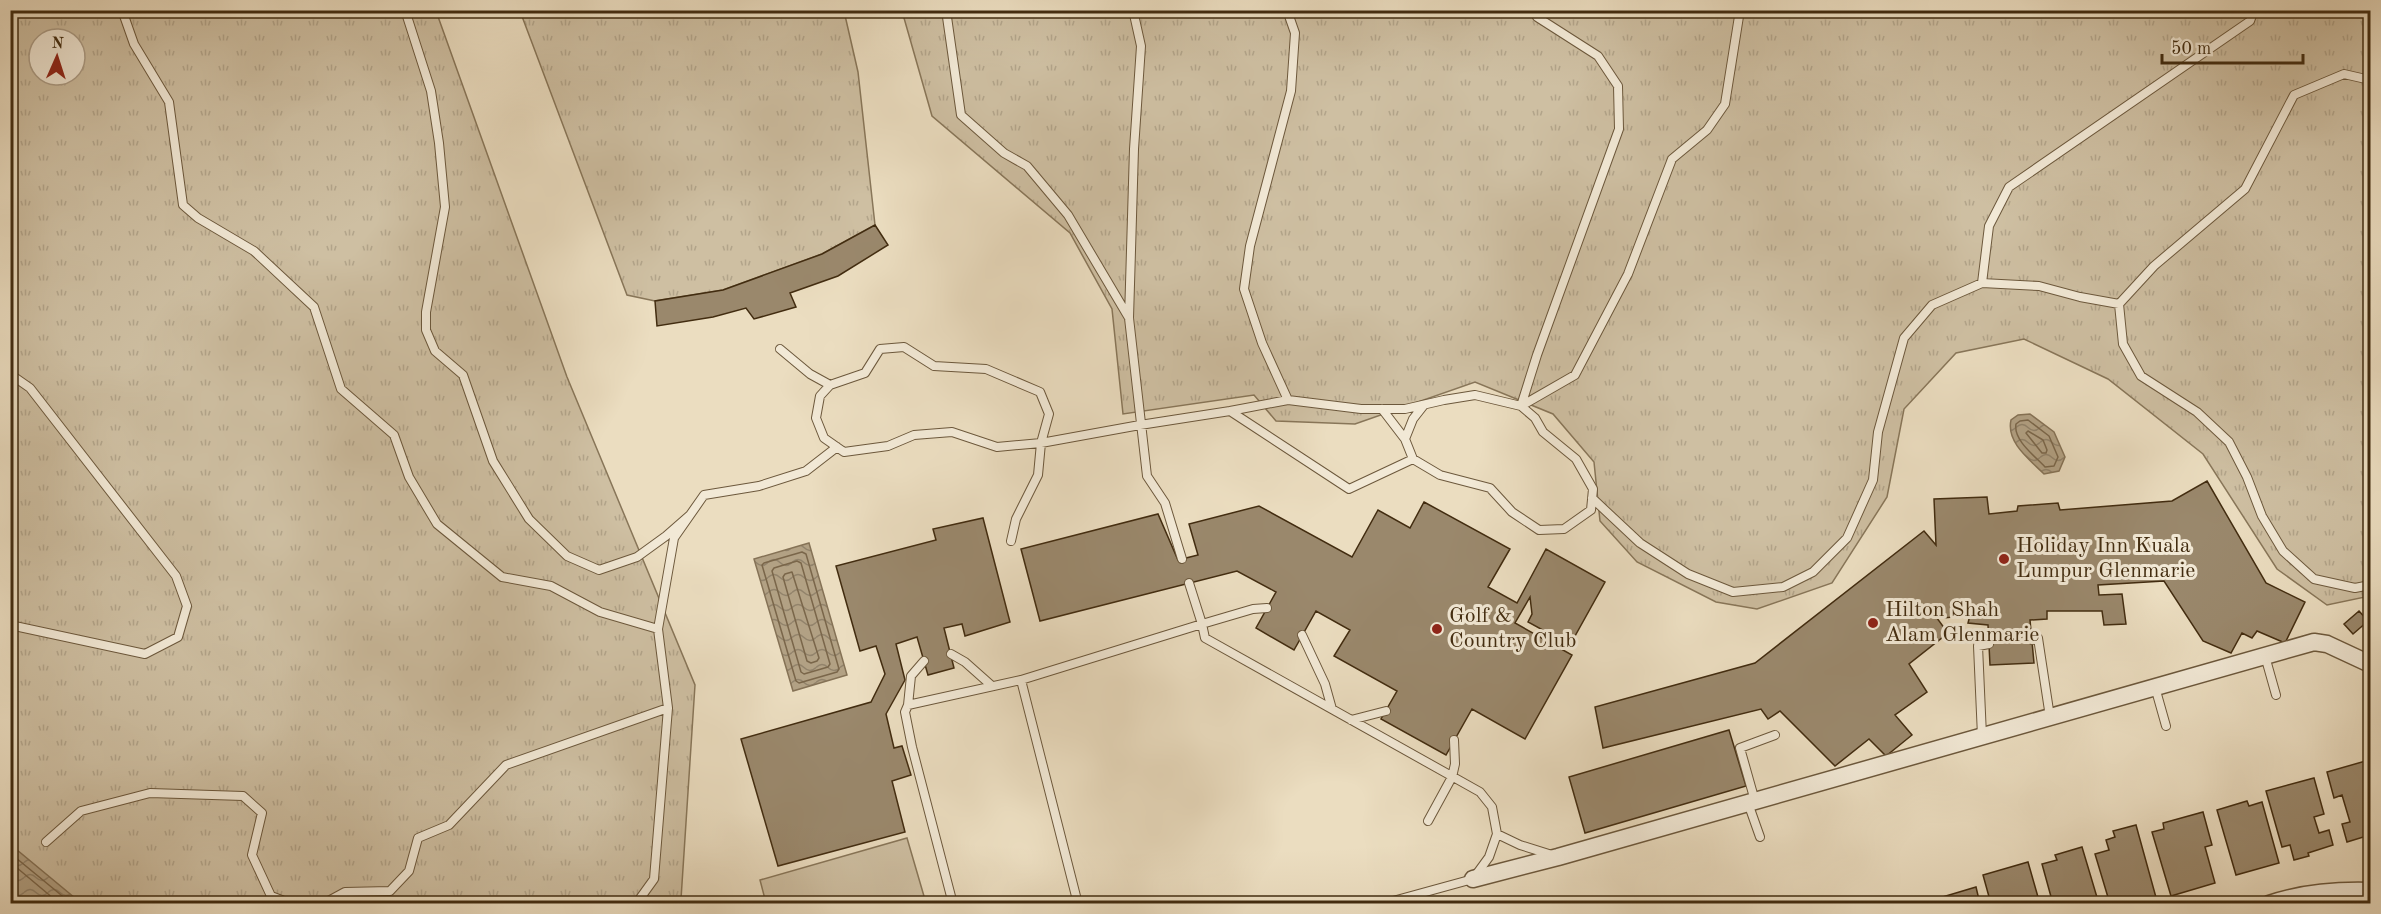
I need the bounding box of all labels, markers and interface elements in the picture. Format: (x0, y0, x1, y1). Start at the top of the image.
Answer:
north arrow (27, 27, 87, 87)
scale bar (2162, 27, 2303, 65)
text: N (51, 36, 65, 52)
text: 50 m (2171, 40, 2211, 58)
place label: Holiday Inn Kuala Lumpur Glenmarie (2016, 535, 2195, 582)
marker: Holiday Inn Kuala Lumpur Glenmarie (1997, 552, 2011, 566)
place label: Hilton Shah Alam Glenmarie (1885, 599, 2039, 646)
place label: Golf & Country Club (1449, 605, 1577, 652)
marker: Hilton Shah Alam Glenmarie (1866, 616, 1880, 630)
marker: Golf & Country Club (1430, 622, 1444, 636)

